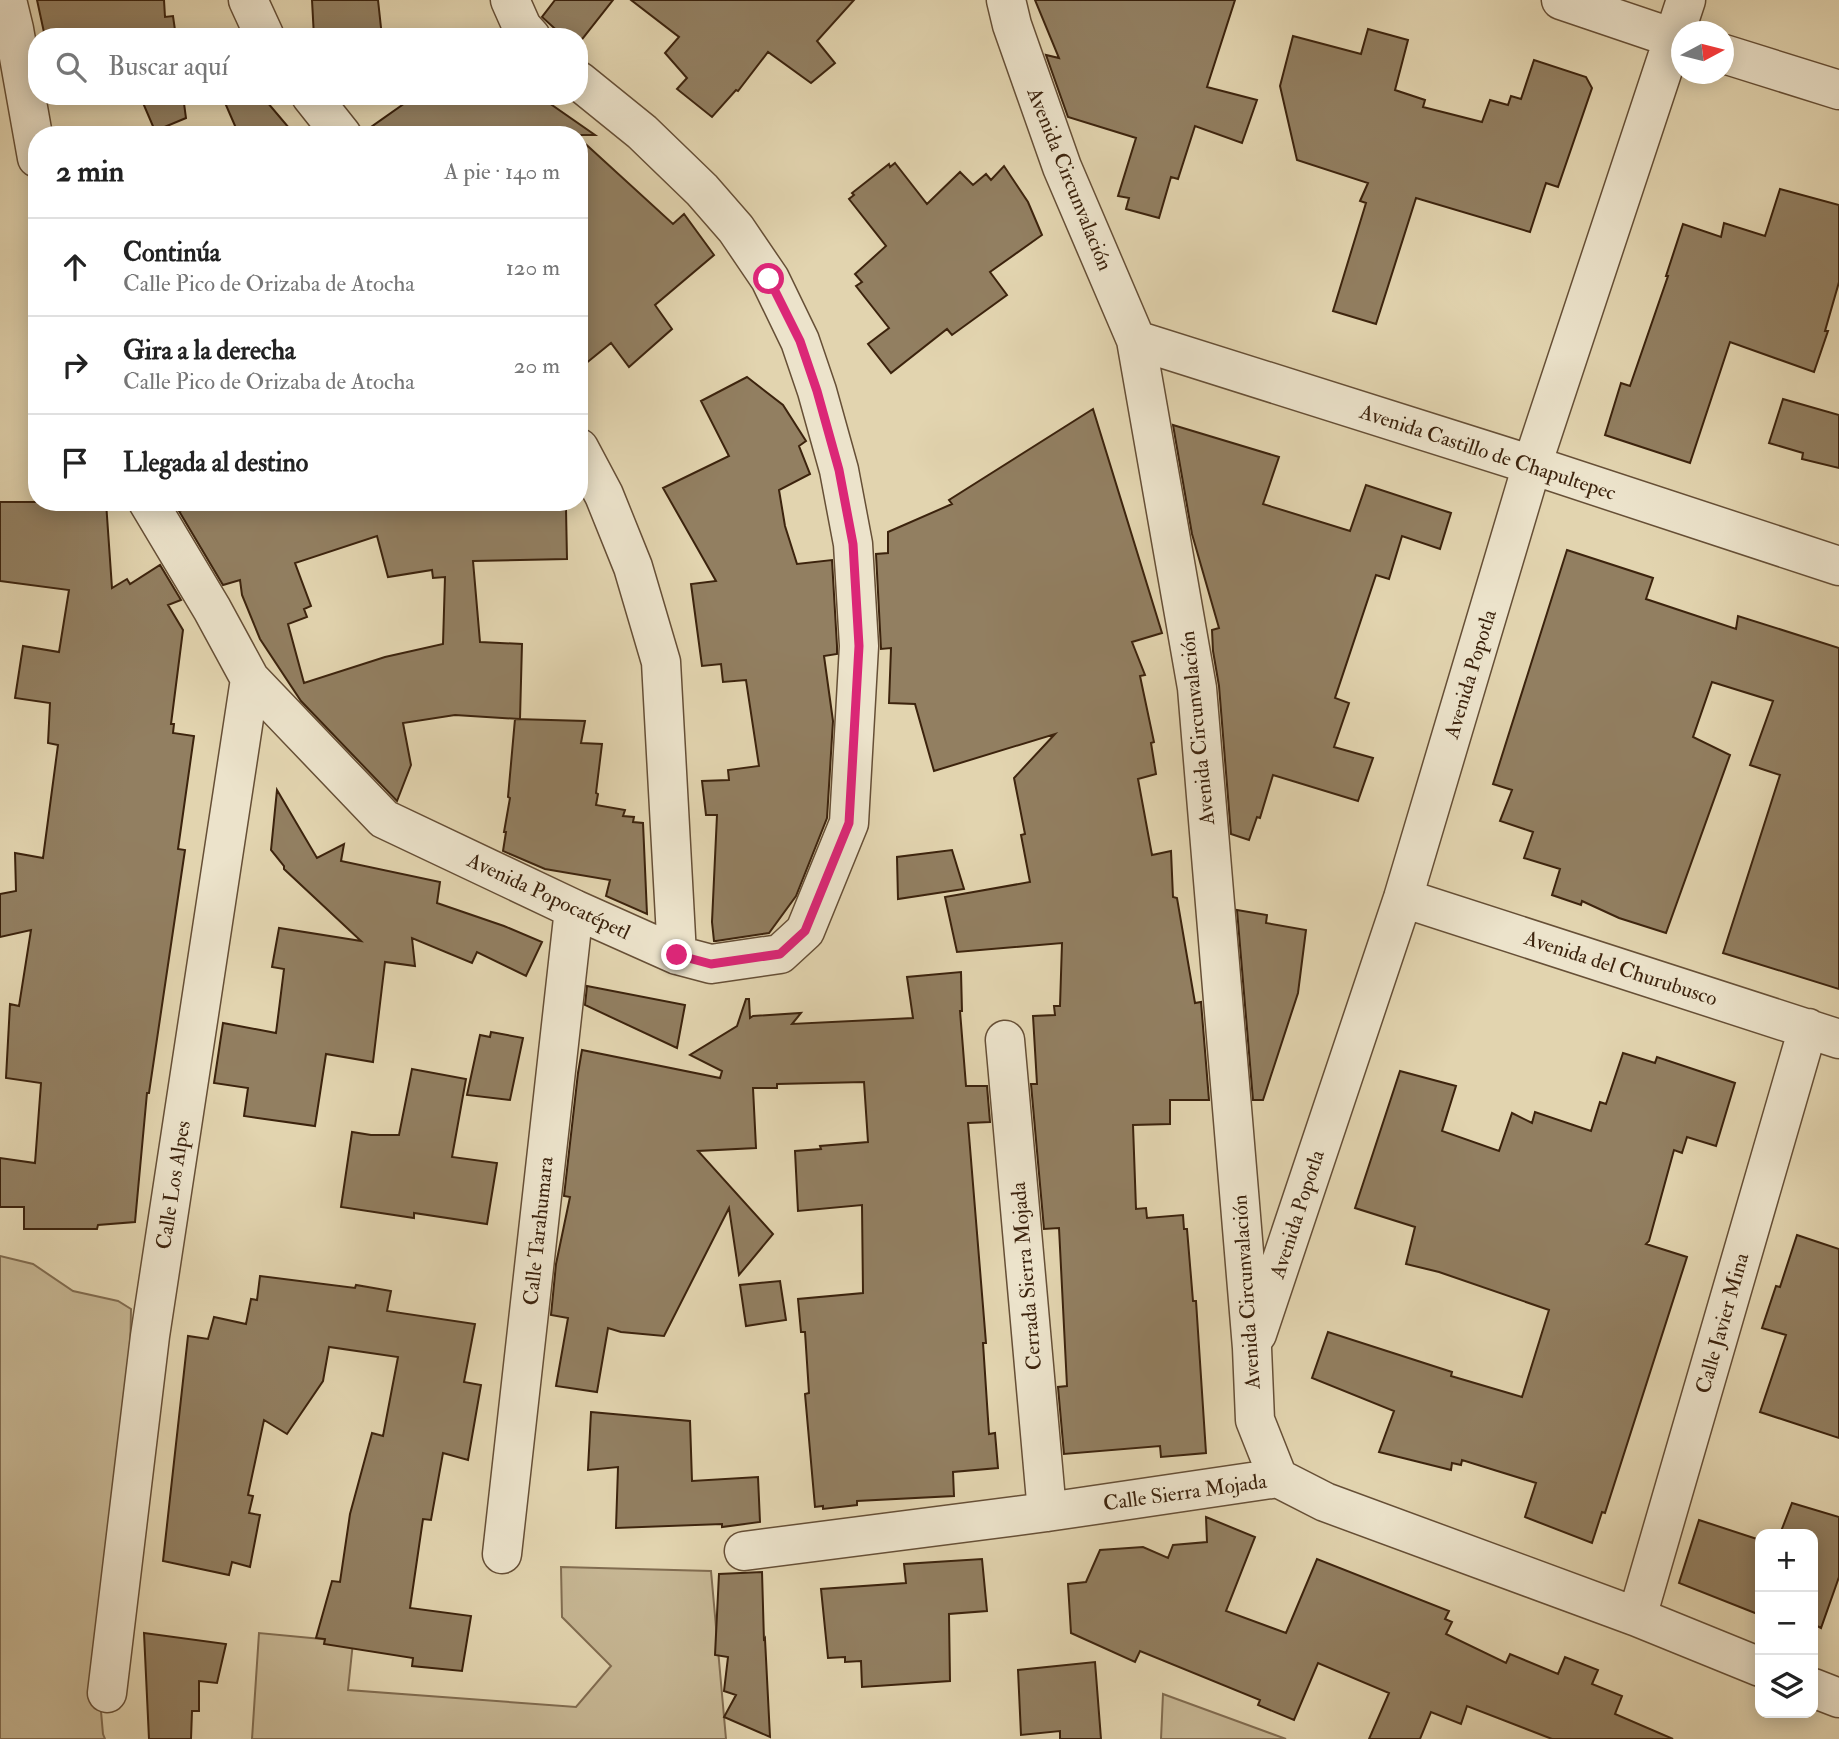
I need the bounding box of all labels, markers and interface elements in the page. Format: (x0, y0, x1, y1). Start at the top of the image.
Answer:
north arrow (1671, 21, 1734, 84)
search box (28, 28, 588, 105)
icon: search (52, 48, 90, 86)
text: Buscar aquí (108, 51, 228, 83)
street label: Avenida Circunvalación (1020, 83, 1119, 275)
text: 2 min (56, 153, 124, 190)
text: A pie · 140 m (444, 157, 560, 186)
text: Continúa (123, 237, 221, 269)
icon: ahead (56, 248, 94, 286)
text: 120 m (506, 253, 560, 282)
route start (753, 263, 784, 294)
text: Calle Pico de Orizaba de Atocha (123, 269, 415, 298)
text: Gira a la derecha (123, 335, 296, 367)
icon: right (56, 346, 94, 384)
text: 20 m (514, 351, 560, 380)
text: Calle Pico de Orizaba de Atocha (123, 367, 415, 396)
street label: Avenida Castillo de Chapultepec (1355, 398, 1620, 507)
icon: arrive (56, 444, 94, 482)
text: Llegada al destino (123, 447, 308, 479)
street label: Avenida Popotla (1438, 606, 1503, 743)
street label: Avenida Circunvalación (1174, 629, 1221, 827)
street label: Avenida Popocatépetl (462, 846, 635, 946)
street label: Avenida del Churubusco (1520, 924, 1721, 1012)
route end (661, 939, 692, 970)
street label: Calle Los Alpes (150, 1119, 197, 1251)
street label: Avenida Popotla (1264, 1146, 1331, 1283)
street label: Calle Tarahumara (517, 1155, 560, 1307)
street label: Cerrada Sierra Mojada (1005, 1180, 1048, 1371)
street label: Avenida Circunvalación (1226, 1194, 1267, 1391)
street label: Calle Javier Mina (1690, 1249, 1756, 1397)
street label: Calle Sierra Mojada (1102, 1468, 1269, 1517)
map controls (1755, 1529, 1818, 1718)
button: + (1755, 1529, 1818, 1592)
button: − (1755, 1592, 1818, 1655)
button: layers (1755, 1655, 1818, 1718)

